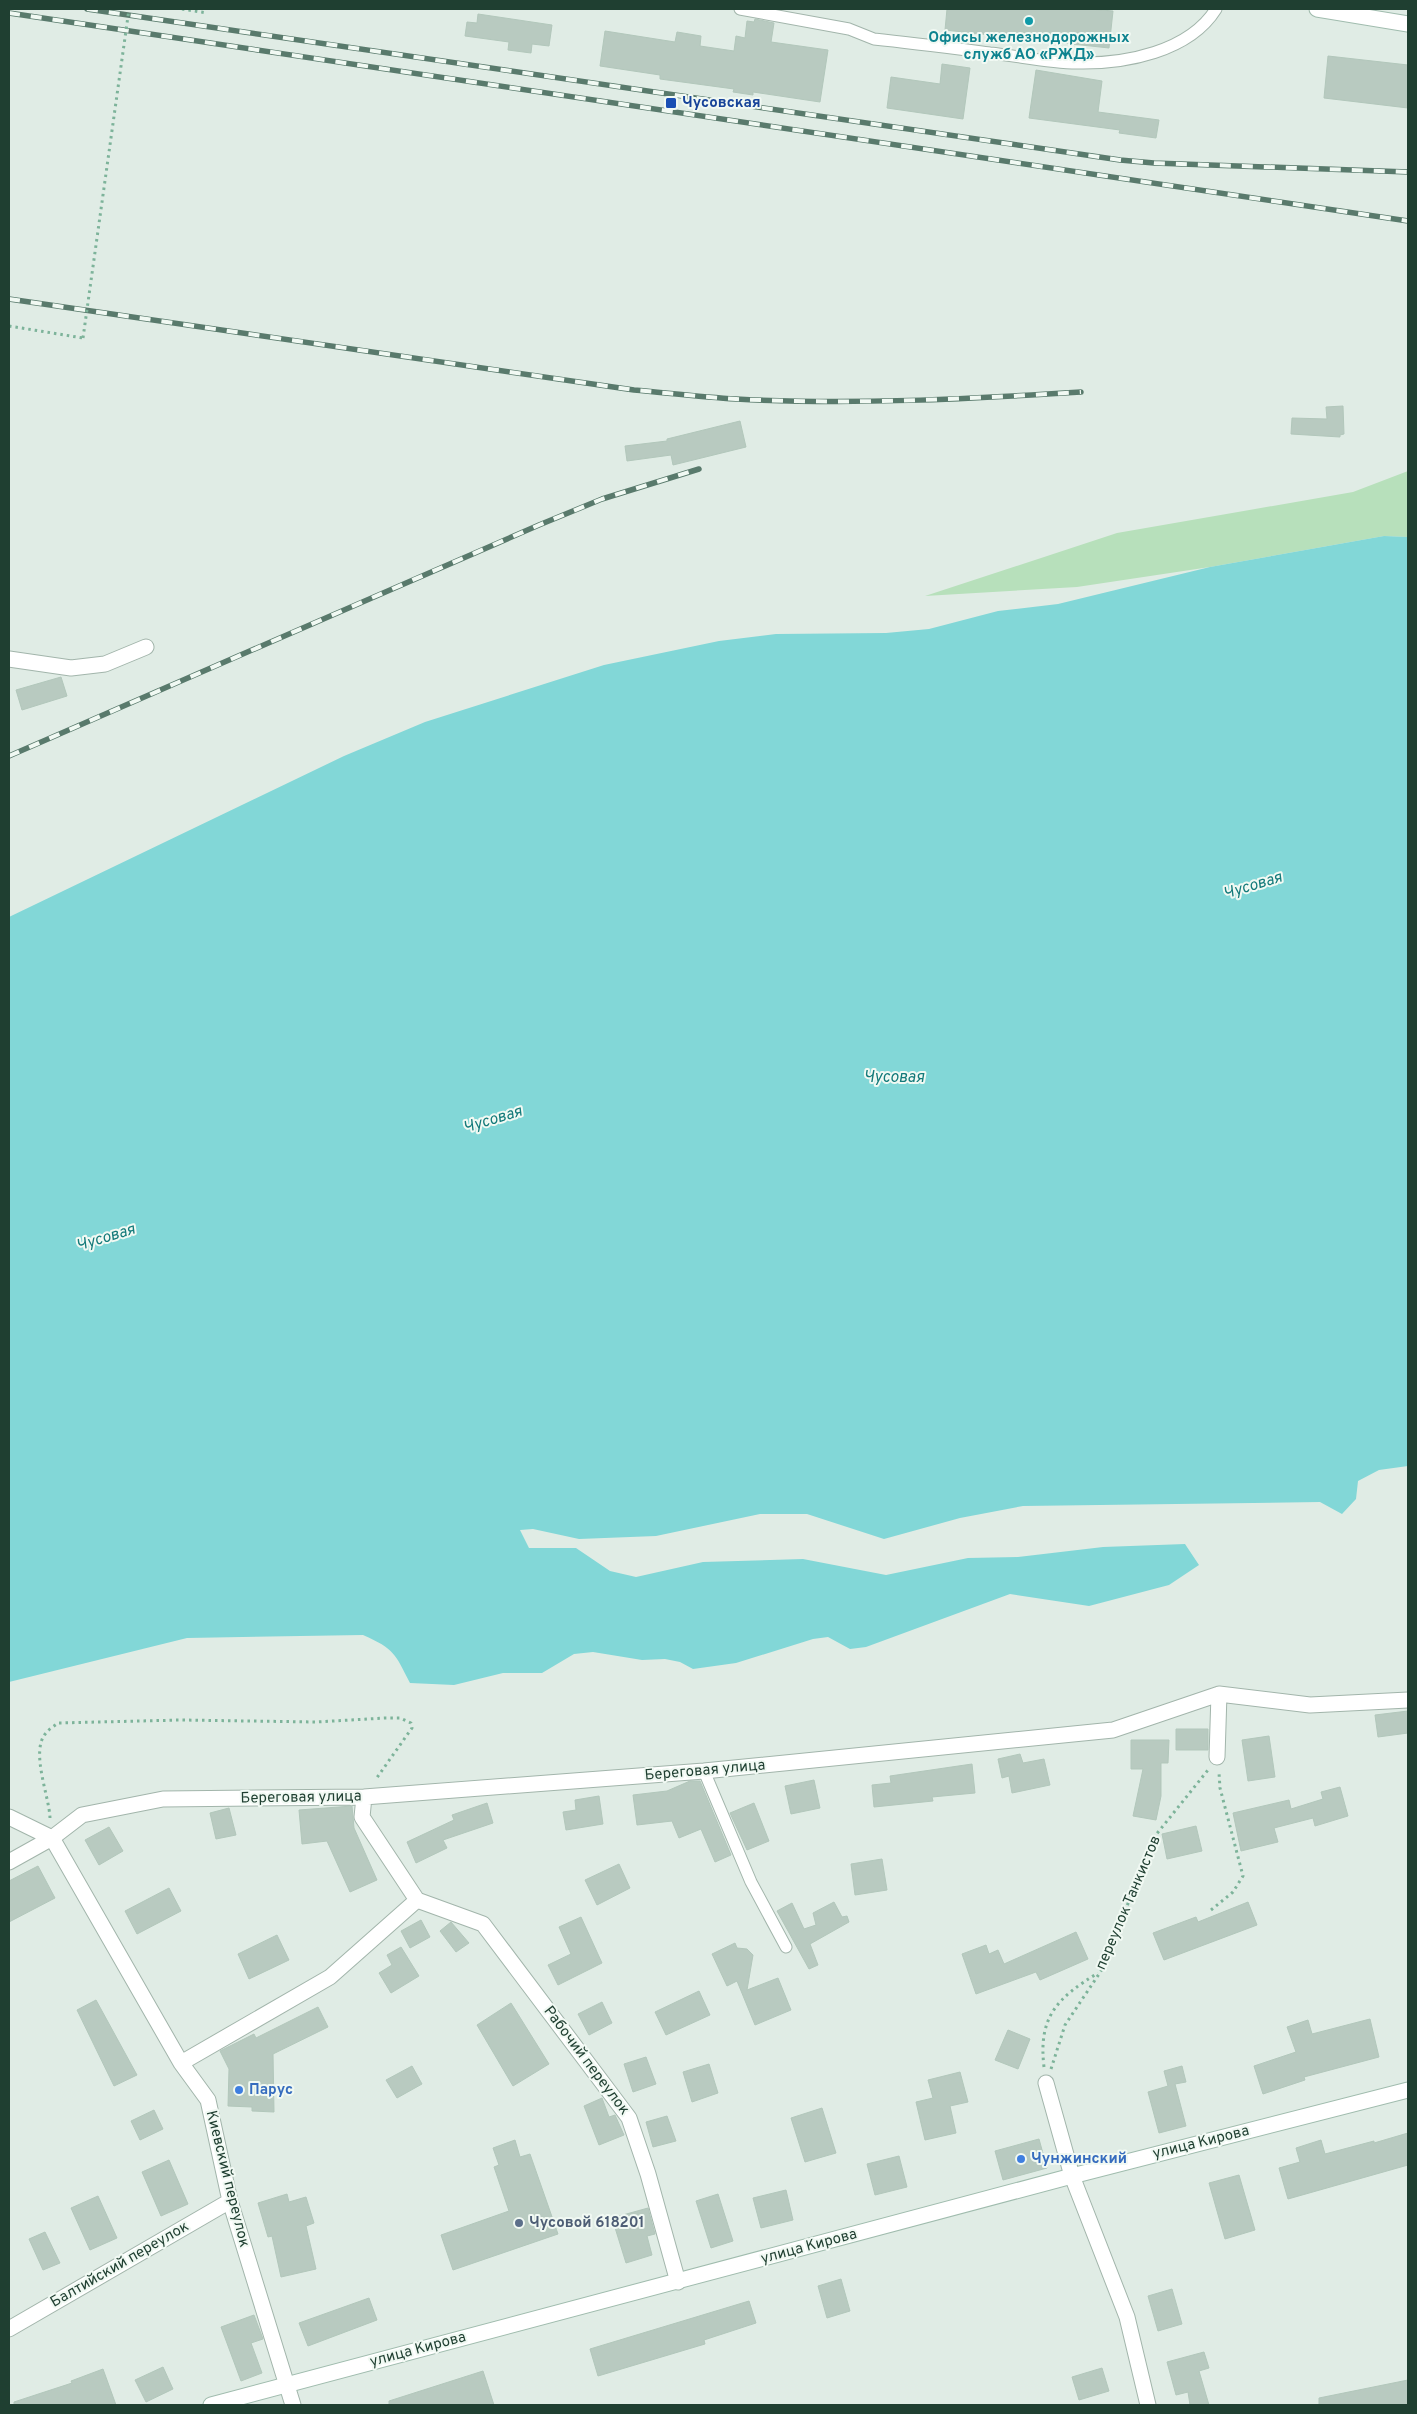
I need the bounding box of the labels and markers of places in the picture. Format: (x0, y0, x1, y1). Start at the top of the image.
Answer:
marker: Офисы железнодорожных служб АО «РЖД» (1023, 15, 1035, 27)
place label: Офисы железнодорожных служб АО «РЖД» (928, 29, 1130, 65)
place label: Чусовская (682, 94, 761, 113)
marker: Чусовская (664, 96, 678, 110)
place label: Парус (249, 2081, 293, 2100)
marker: Парус (233, 2084, 245, 2096)
place label: Чунжинский (1031, 2150, 1127, 2169)
marker: Чунжинский (1015, 2153, 1027, 2165)
place label: Чусовой 618201 (529, 2214, 645, 2233)
marker: Чусовой 618201 (513, 2217, 525, 2229)

